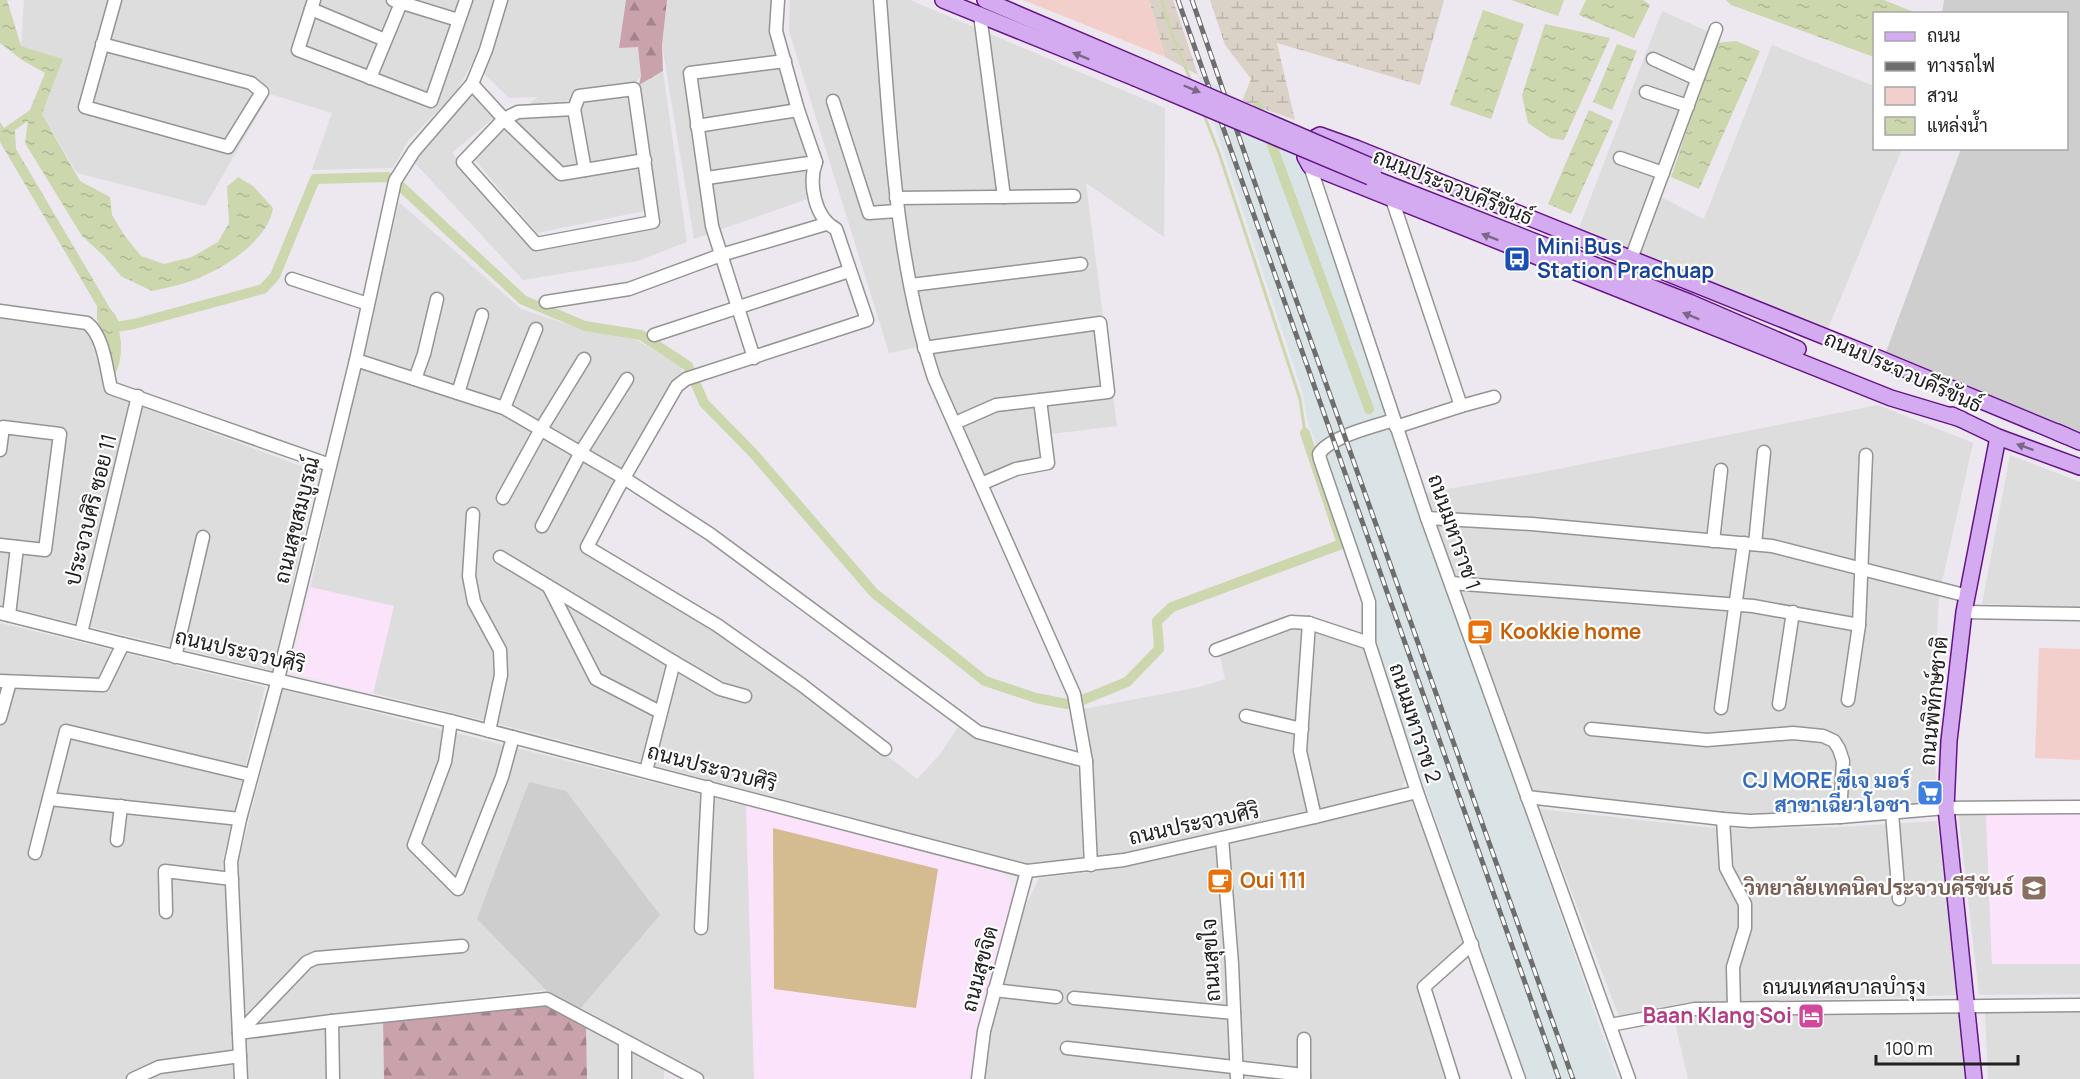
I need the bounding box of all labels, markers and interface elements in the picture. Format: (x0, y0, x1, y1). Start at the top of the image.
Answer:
legend (1873, 12, 2068, 150)
text: ถนน (1927, 23, 1960, 47)
one-way arrow (1071, 51, 1089, 61)
text: ทางรถไฟ (1927, 53, 1995, 77)
text: สวน (1927, 83, 1958, 107)
one-way arrow (1184, 84, 1202, 94)
text: แหล่งน้ำ (1927, 110, 1988, 137)
street label: ถนนประจวบคีรีขันธ์ (1369, 141, 1537, 231)
one-way arrow (1480, 232, 1498, 242)
place label: Mini Bus Station Prachuap (1537, 232, 1714, 284)
bus stop icon: Mini Bus Station Prachuap (1502, 244, 1532, 274)
one-way arrow (1681, 311, 1699, 321)
street label: ถนนประจวบคีรีขันธ์ (1820, 324, 1987, 418)
street label: ประจวบศิริ ซอย 11 (58, 431, 122, 589)
one-way arrow (2016, 441, 2034, 451)
street label: ถนนสุขสมบูรณ์ (267, 453, 327, 587)
street label: ถนนมหาราช 1 (1422, 470, 1488, 593)
cafe icon: Kookkie home (1465, 617, 1495, 647)
place label: Kookkie home (1500, 617, 1642, 645)
street label: ถนนประจวบศิริ (172, 621, 308, 679)
street label: ถนนพิทักษ์ชาติ (1912, 635, 1954, 767)
street label: ถนนมหาราช 2 (1383, 659, 1449, 786)
street label: ถนนประจวบศิริ (644, 736, 780, 798)
place label: CJ MORE ซีเจ มอร์ สาขาเฉี่ยวโอชา (1742, 766, 1911, 818)
supermarket icon: CJ MORE ซีเจ มอร์ สาขาเฉี่ยวโอชา (1915, 778, 1945, 808)
street label: ถนนประจวบศิริ (1126, 796, 1262, 851)
cafe icon: Oui 111 (1205, 866, 1235, 896)
place label: Oui 111 (1240, 866, 1307, 894)
place label: วิทยาลัยเทคนิคประจวบคีรีขันธ์ (1743, 873, 2015, 901)
school or university icon: วิทยาลัยเทคนิคประจวบคีรีขันธ์ (2019, 873, 2049, 903)
street label: ถนนสุขใจ (1194, 918, 1227, 1002)
street label: ถนนสุขจิต (954, 923, 1005, 1015)
street label: ถนนเทศลบาลบำรุง (1762, 972, 1926, 1001)
place label: Baan Klang Soi (1643, 1001, 1792, 1029)
hotel icon: Baan Klang Soi (1796, 1001, 1826, 1031)
scale bar (1876, 1028, 2018, 1066)
text: 100 m (1885, 1036, 1933, 1060)

